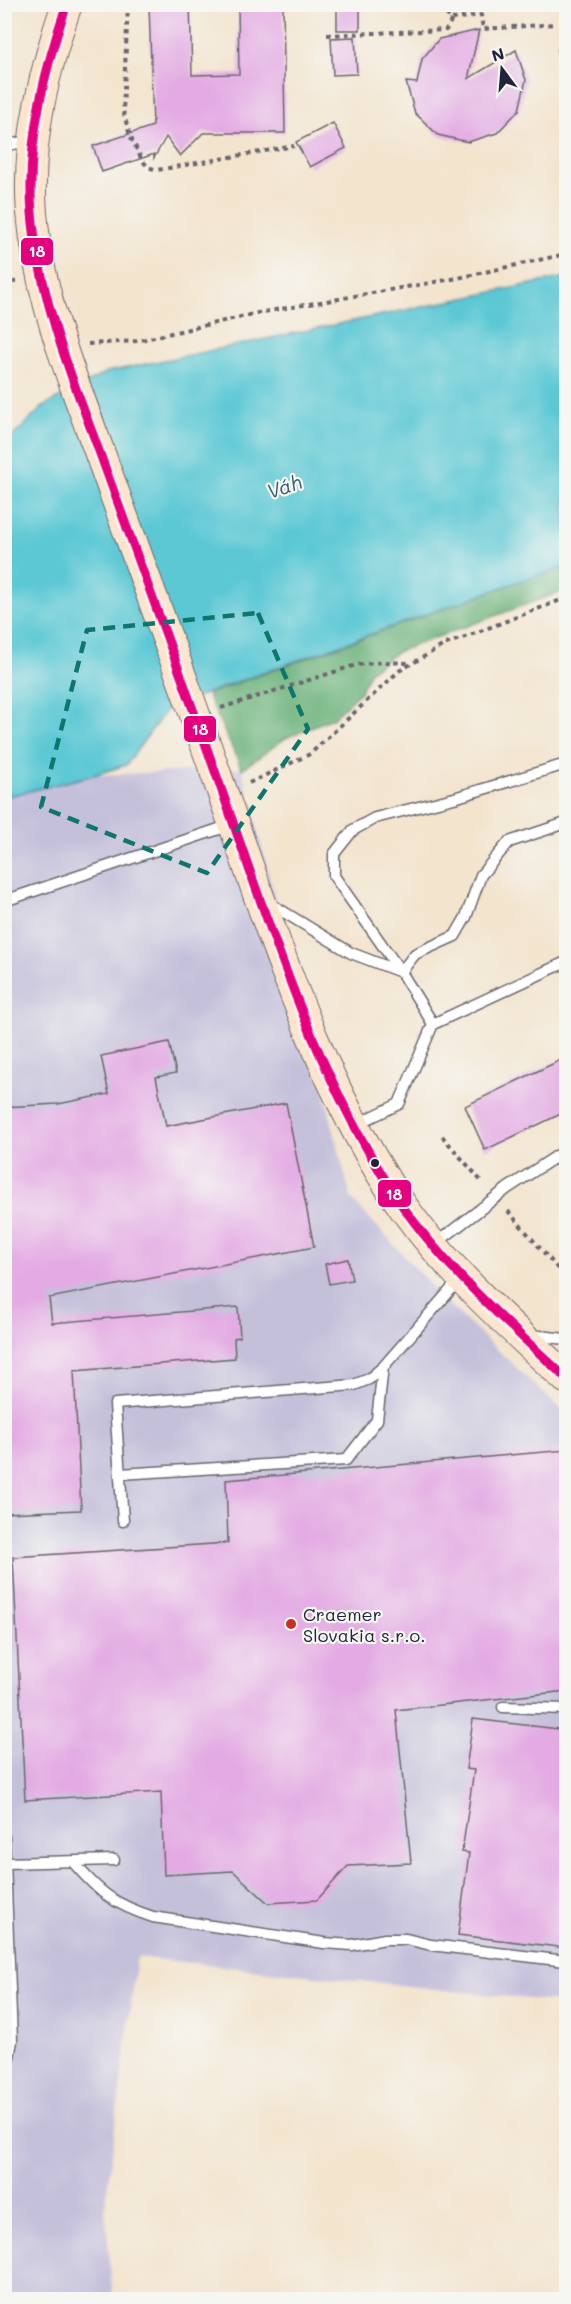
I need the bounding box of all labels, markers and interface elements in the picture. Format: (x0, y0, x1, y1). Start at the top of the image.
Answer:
north arrow (472, 39, 532, 99)
text: N (489, 42, 506, 66)
line badge: 18 (20, 237, 54, 266)
text: 18 (28, 240, 46, 261)
water label: Váh (263, 468, 305, 504)
line badge: 18 (183, 715, 217, 743)
text: 18 (191, 718, 209, 739)
unlabelled marker (369, 1157, 381, 1169)
line badge: 18 (377, 1179, 412, 1208)
text: 18 (385, 1183, 403, 1204)
place label: Craemer Slovakia s.r.o. (303, 1602, 426, 1647)
marker: Craemer Slovakia s.r.o. (284, 1617, 298, 1631)

